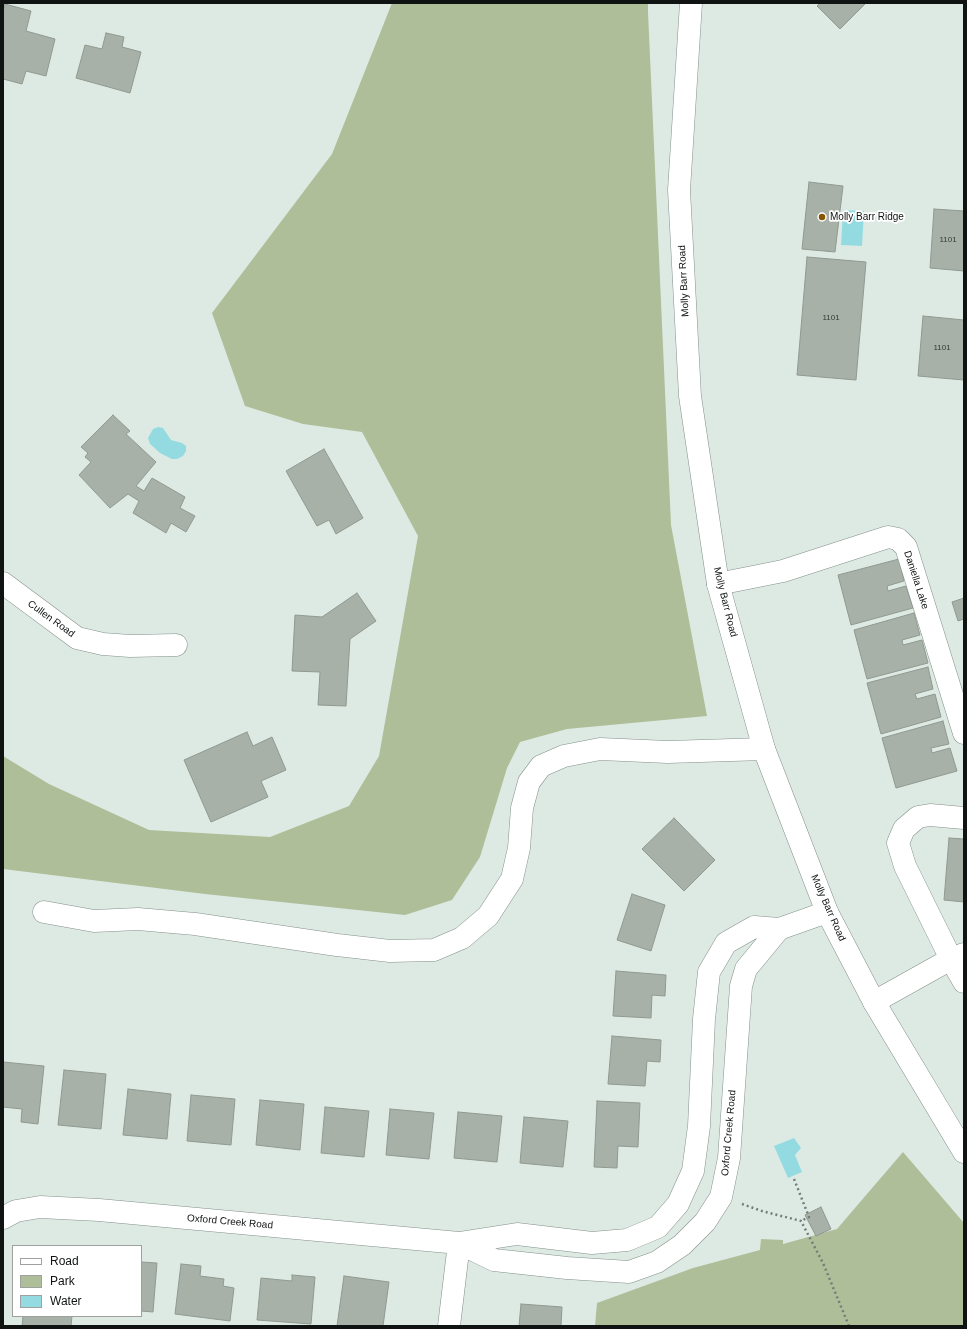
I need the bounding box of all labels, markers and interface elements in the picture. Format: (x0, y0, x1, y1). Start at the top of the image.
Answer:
place label: Molly Barr Ridge (830, 211, 904, 223)
marker: Molly Barr Ridge (817, 212, 827, 222)
house number: 1101 (939, 235, 957, 245)
street label: Molly Barr Road (676, 245, 692, 317)
house number: 1101 (822, 313, 840, 323)
house number: 1101 (933, 343, 951, 353)
street label: Daniella Lake (901, 549, 931, 611)
street label: Molly Barr Road (711, 566, 739, 638)
street label: Cullen Road (25, 598, 77, 640)
street label: Molly Barr Road (808, 873, 848, 943)
street label: Oxford Creek Road (719, 1090, 739, 1176)
street label: Oxford Creek Road (187, 1212, 273, 1232)
legend (12, 1245, 142, 1317)
text: Road (50, 1254, 79, 1268)
text: Park (50, 1274, 75, 1288)
text: Water (50, 1294, 82, 1308)

